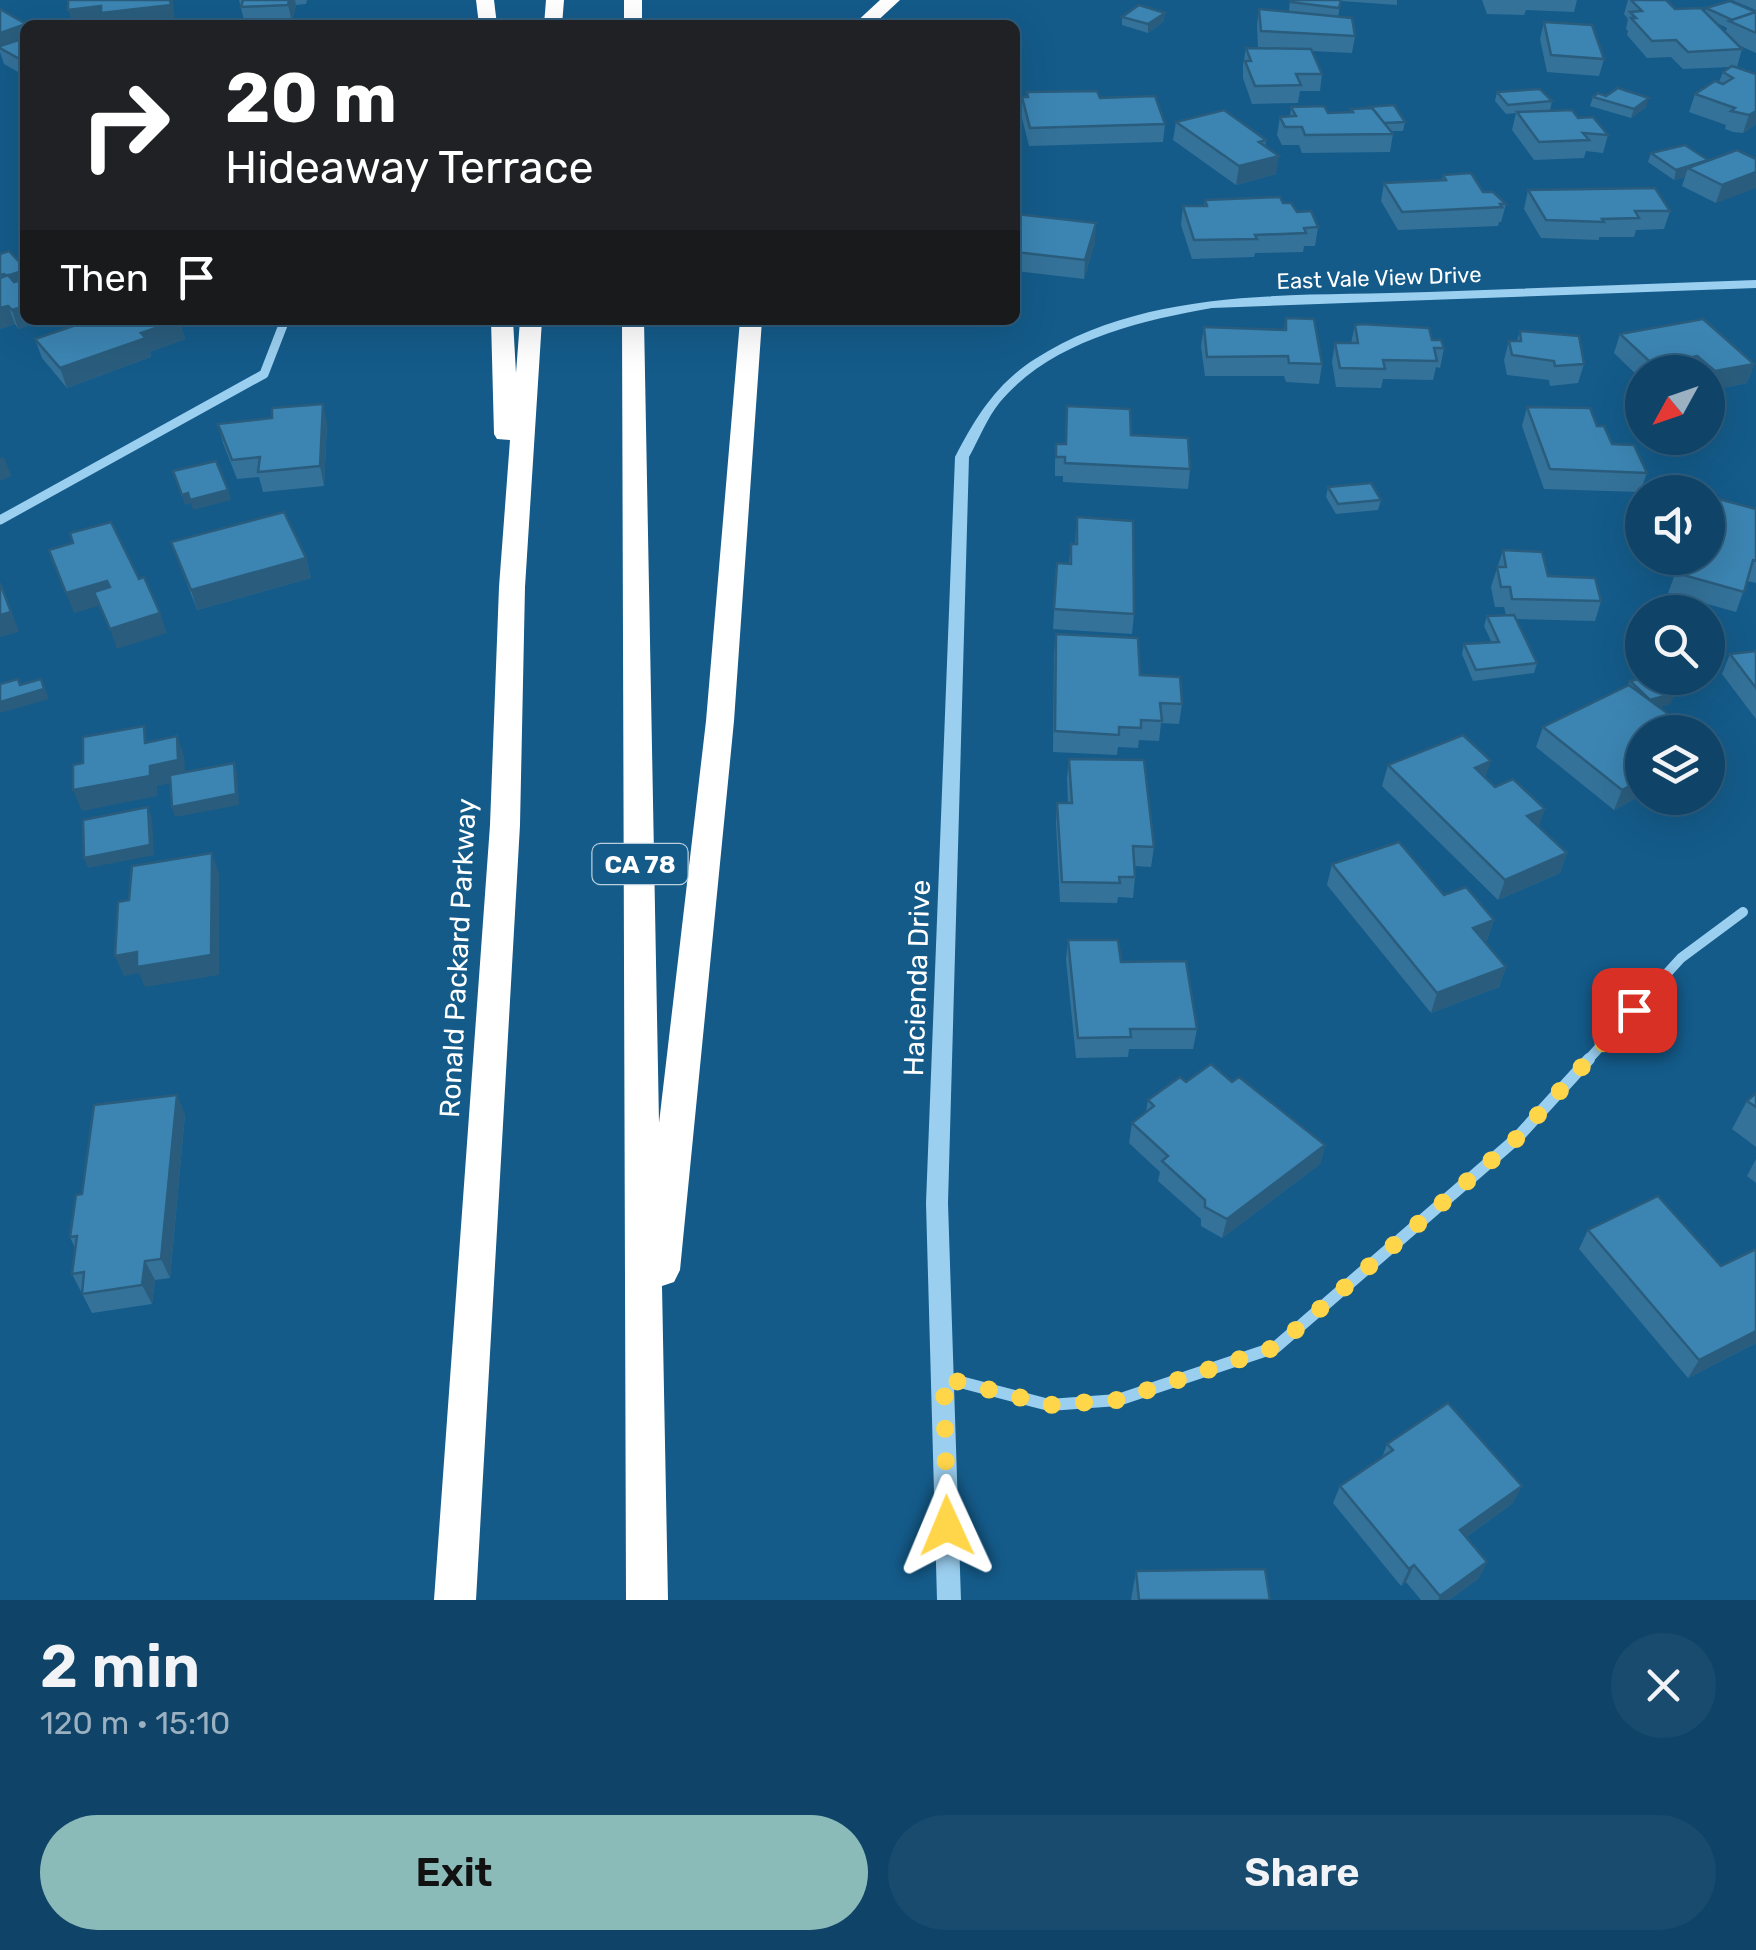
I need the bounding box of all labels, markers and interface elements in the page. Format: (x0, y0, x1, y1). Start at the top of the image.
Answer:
text: 20 m (225, 57, 397, 140)
icon: right (60, 60, 190, 190)
text: Hideaway Terrace (225, 141, 594, 194)
icon: arrive (169, 250, 224, 305)
text: Then (60, 255, 149, 301)
street label: East Vale View Drive (1276, 261, 1482, 295)
north arrow (1625, 355, 1725, 455)
map controls (1625, 355, 1725, 815)
button: sound (1625, 475, 1725, 575)
button: search (1625, 595, 1725, 695)
button: layers (1625, 715, 1725, 815)
street label: Ronald Packard Parkway (433, 797, 483, 1119)
road number: CA 78 (592, 844, 688, 884)
street label: Hacienda Drive (897, 879, 937, 1077)
pin (1592, 968, 1677, 1053)
icon: arrive (1607, 983, 1662, 1038)
position arrow (895, 1474, 999, 1578)
text: 2 min (40, 1631, 200, 1702)
button: close (1611, 1633, 1716, 1738)
text: 120 m · 15:10 (40, 1704, 230, 1742)
button: Exit (40, 1815, 868, 1930)
button: Share (888, 1815, 1716, 1930)

